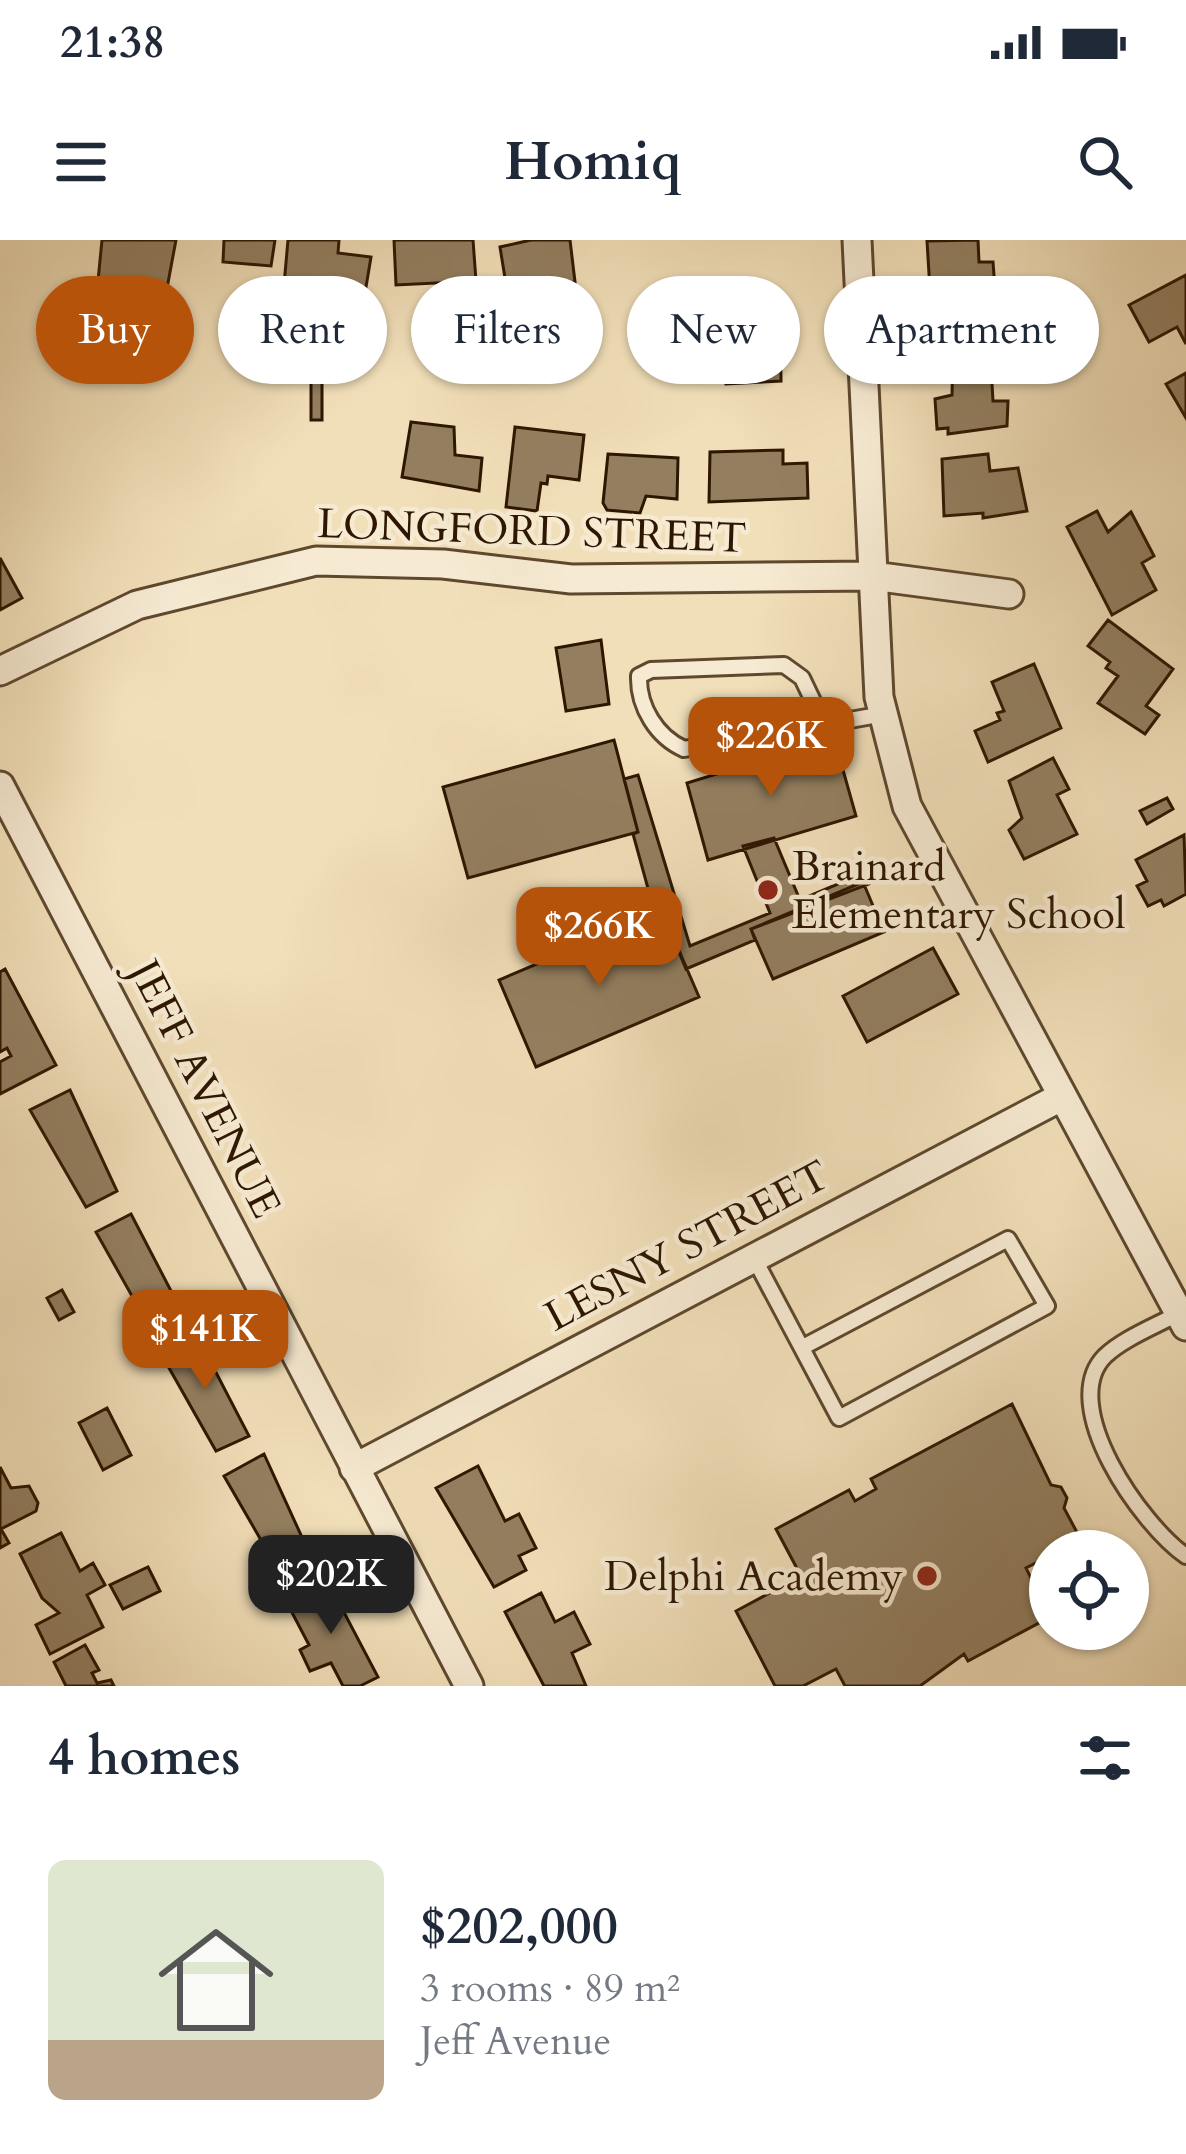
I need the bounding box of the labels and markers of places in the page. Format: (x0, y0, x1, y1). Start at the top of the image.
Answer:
pin: $226K (687, 697, 855, 799)
place label: Brainard Elementary School (792, 838, 1126, 943)
marker: Brainard Elementary School (755, 877, 781, 903)
pin: $266K (515, 887, 683, 989)
pin: $141K (121, 1290, 289, 1392)
pin: $202K (247, 1535, 415, 1637)
place label: Delphi Academy (604, 1548, 903, 1605)
marker: Delphi Academy (914, 1563, 940, 1589)

